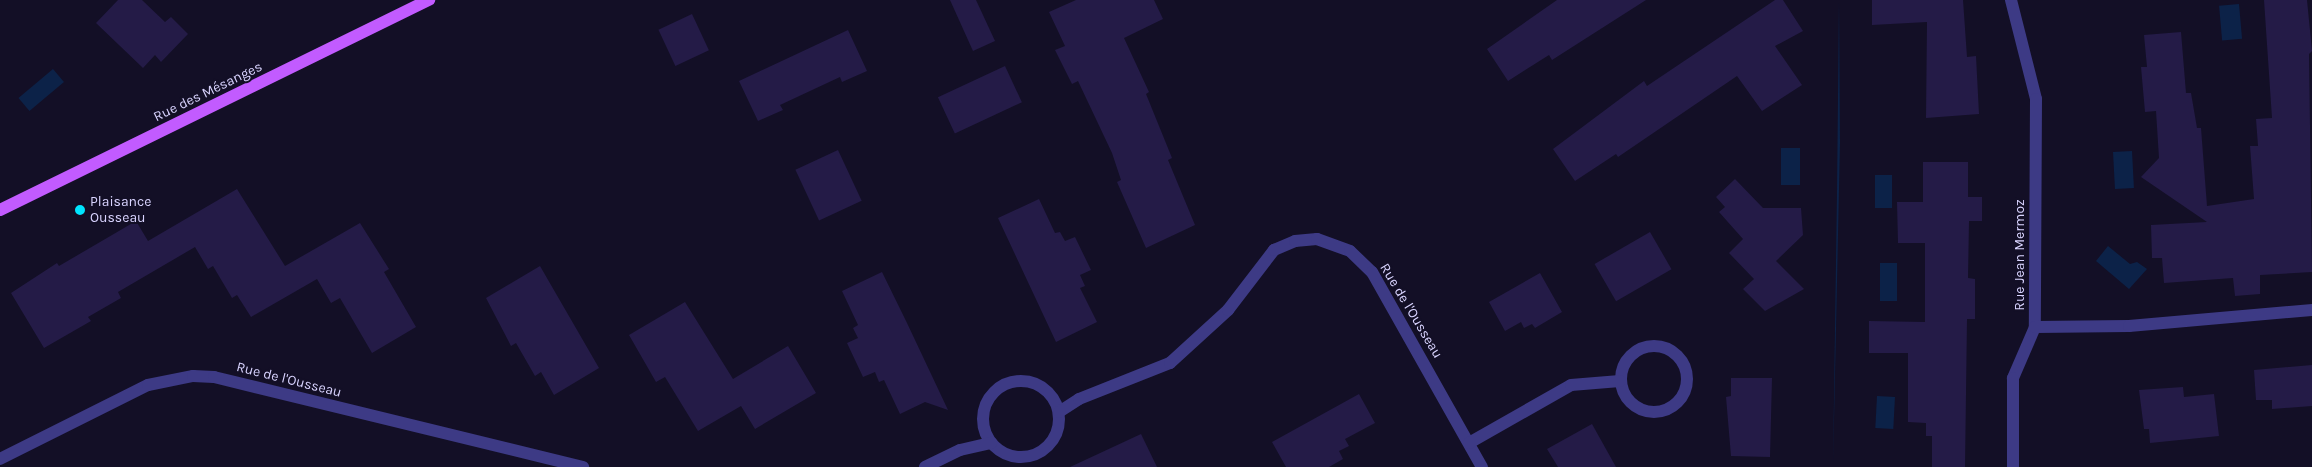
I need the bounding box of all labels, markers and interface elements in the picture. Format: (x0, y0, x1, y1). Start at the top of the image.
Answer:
street label: Rue des Mésanges (151, 58, 265, 126)
place label: Plaisance Ousseau (90, 194, 151, 226)
street label: Rue Jean Mermoz (2012, 199, 2028, 311)
marker: Plaisance Ousseau (74, 204, 86, 216)
street label: Rue de l'Ousseau (1376, 260, 1446, 362)
street label: Rue de l'Ousseau (235, 359, 343, 401)

